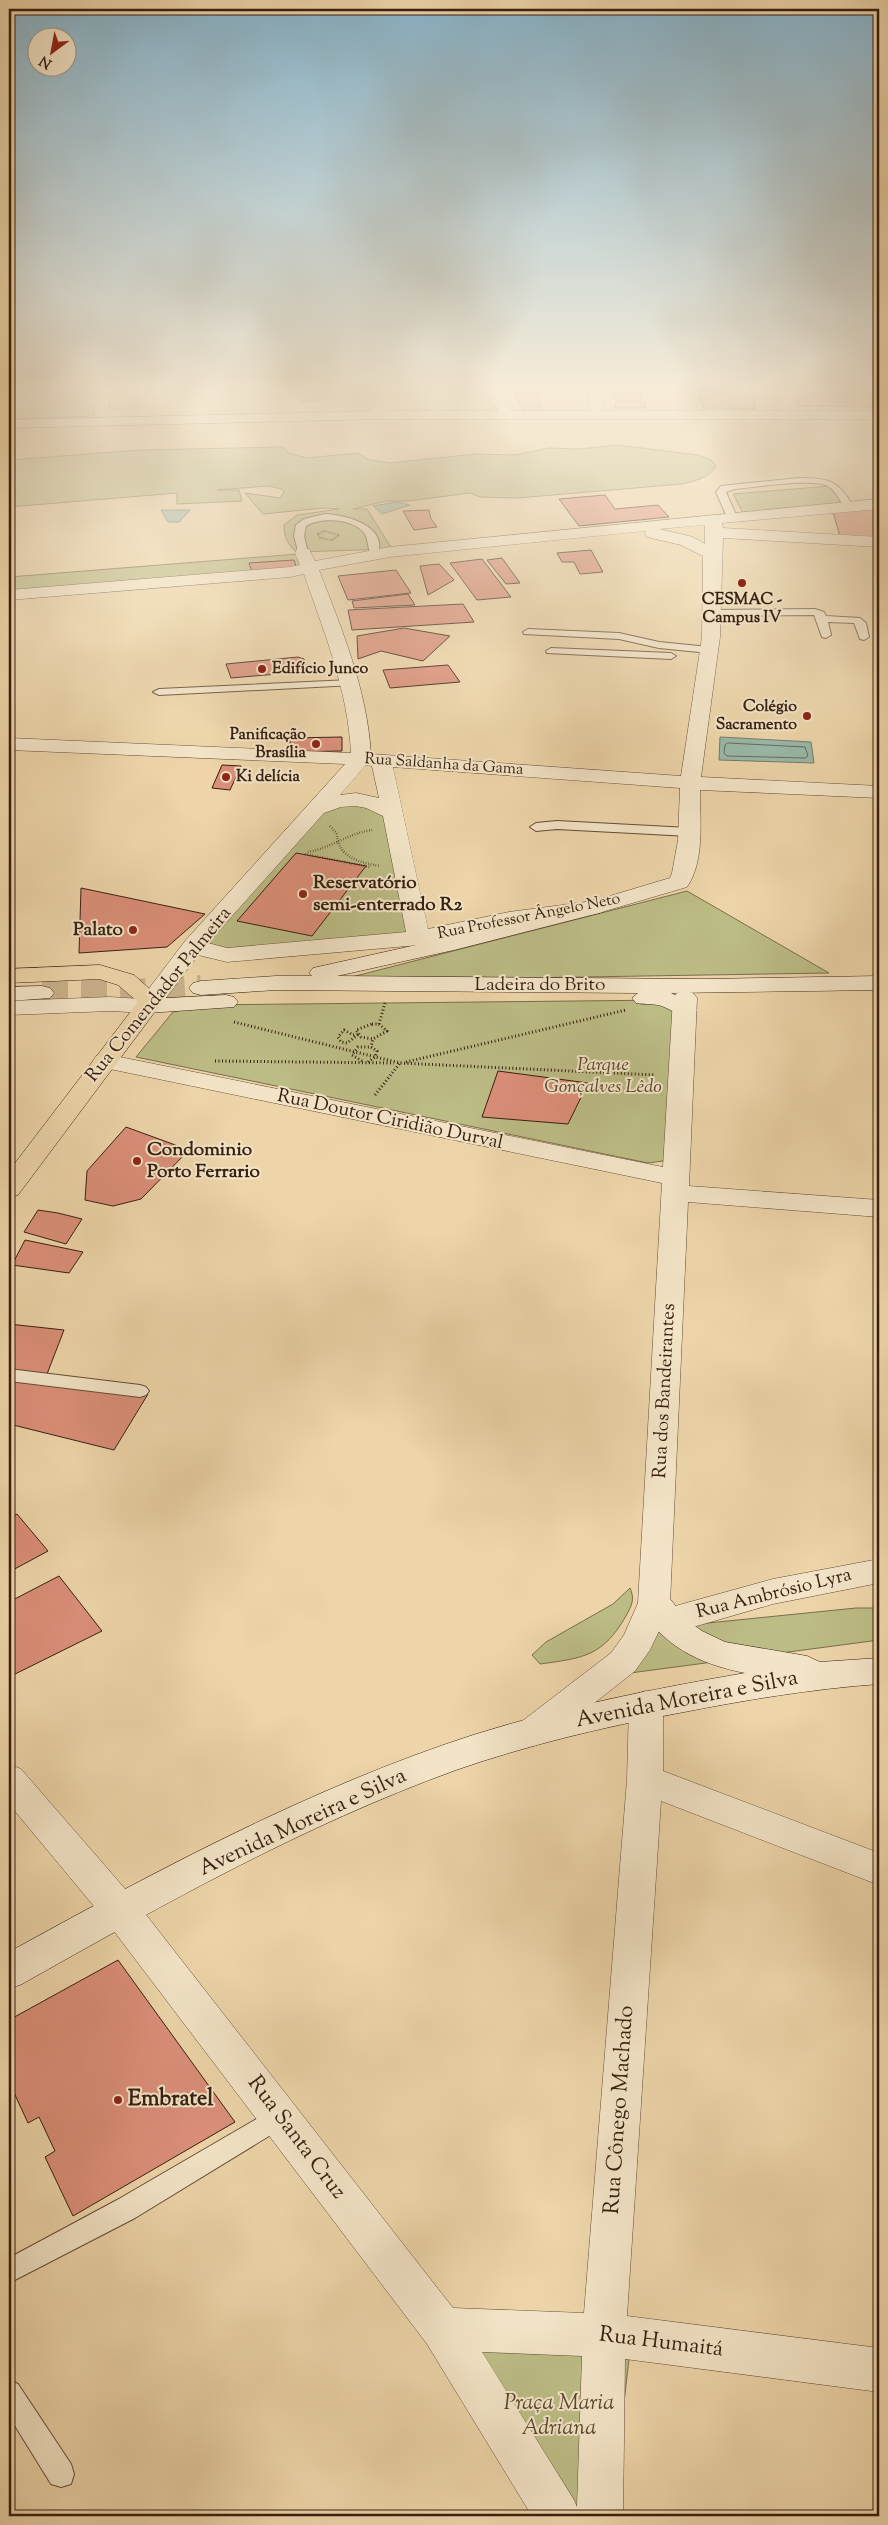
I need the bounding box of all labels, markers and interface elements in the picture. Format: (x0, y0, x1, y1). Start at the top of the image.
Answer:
north arrow (28, 28, 78, 78)
text: N (36, 50, 56, 73)
marker: CESMAC - Campus IV (736, 577, 748, 589)
place label: CESMAC - Campus IV (702, 589, 783, 630)
place label: Edifício Junco (272, 658, 368, 681)
marker: Edifício Junco (256, 663, 268, 675)
place label: Colégio Sacramento (716, 696, 797, 737)
marker: Colégio Sacramento (801, 710, 813, 722)
place label: Panificação Brasília (230, 724, 307, 765)
marker: Panificação Brasília (310, 738, 322, 750)
street label: Rua Saldanha da Gama (364, 748, 525, 782)
place label: Ki delícia (236, 766, 300, 789)
marker: Ki delícia (220, 771, 232, 783)
place label: Reservatório semi-enterrado R2 (313, 870, 462, 919)
marker: Reservatório semi-enterrado R2 (297, 888, 309, 900)
street label: Rua Professor Ângelo Neto (436, 888, 623, 946)
street label: Rua Comendador Palmeira (80, 901, 239, 1089)
place label: Palato (73, 917, 124, 944)
marker: Palato (127, 924, 139, 936)
street label: Ladeira do Brito (475, 972, 605, 999)
park label: Parque Gonçalves Lêdo (544, 1052, 662, 1101)
street label: Rua Doutor Ciridião Durval (275, 1083, 505, 1157)
place label: Condominio Porto Ferrario (147, 1137, 261, 1186)
marker: Condominio Porto Ferrario (131, 1155, 143, 1167)
street label: Rua dos Bandeirantes (647, 1303, 683, 1479)
street label: Rua Ambrósio Lyra (694, 1562, 855, 1626)
street label: Avenida Moreira e Silva (573, 1663, 801, 1737)
street label: Avenida Moreira e Silva (194, 1761, 412, 1885)
street label: Rua Cônego Machado (597, 2005, 643, 2215)
street label: Rua Santa Cruz (239, 2069, 353, 2207)
place label: Embratel (128, 2084, 214, 2116)
marker: Embratel (112, 2094, 124, 2106)
street label: Rua Humaitá (597, 2320, 725, 2366)
park label: Praça Maria Adriana (504, 2388, 614, 2445)

